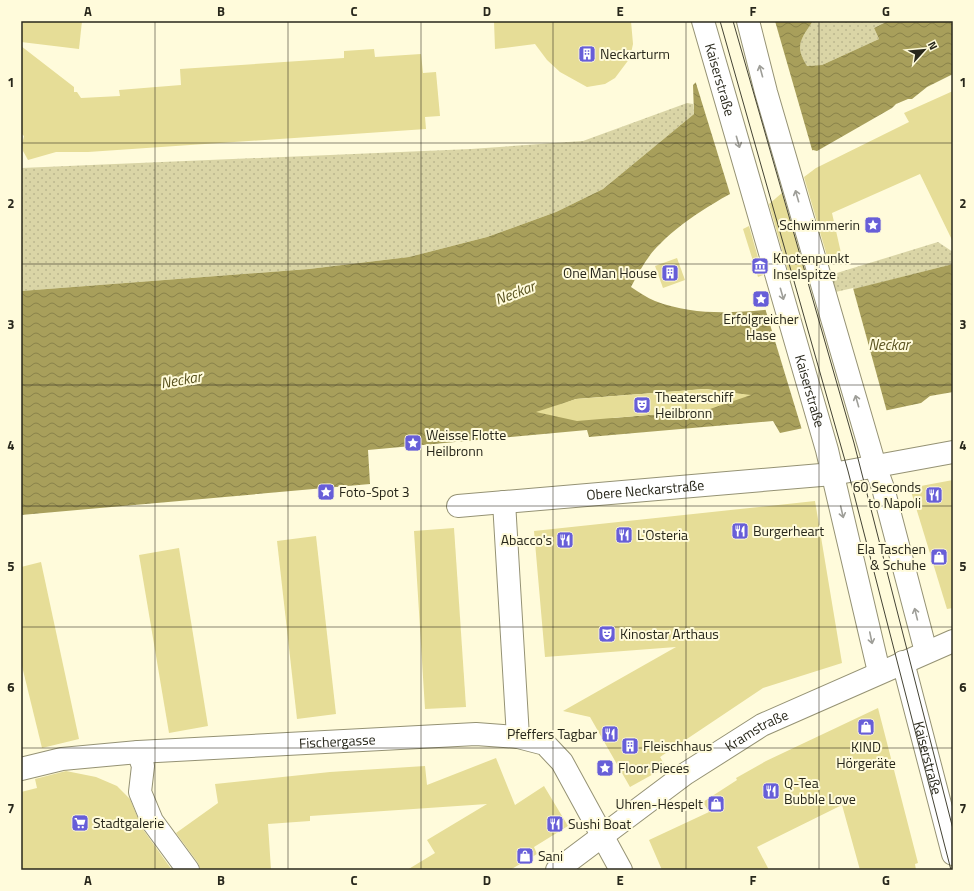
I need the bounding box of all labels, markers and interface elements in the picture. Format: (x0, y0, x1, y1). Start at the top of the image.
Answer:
text: A (84, 1, 92, 21)
text: B (217, 1, 225, 21)
text: C (350, 1, 358, 21)
text: D (483, 1, 491, 21)
text: E (616, 1, 624, 21)
text: F (750, 1, 757, 21)
text: G (882, 1, 890, 21)
north arrow (904, 30, 944, 70)
text: N (924, 38, 942, 52)
street label: Kaiserstraße (700, 41, 741, 118)
place label: Neckarturm (600, 43, 670, 64)
building icon: Neckarturm (577, 44, 597, 64)
one-way arrow (757, 65, 764, 78)
text: 1 (7, 72, 15, 92)
text: 1 (959, 72, 967, 92)
one-way arrow (735, 136, 742, 149)
one-way arrow (793, 190, 800, 203)
text: 2 (7, 193, 15, 213)
text: 2 (959, 193, 967, 213)
place label: Schwimmerin (779, 214, 860, 235)
place icon: Schwimmerin (863, 215, 883, 235)
place label: Knotenpunkt Inselspitze (773, 247, 849, 284)
museum icon: Knotenpunkt Inselspitze (750, 256, 770, 276)
place label: One Man House (563, 262, 657, 283)
building icon: One Man House (660, 263, 680, 283)
water label: Neckar (492, 274, 540, 311)
one-way arrow (779, 287, 786, 300)
place icon: Erfolgreicher Hase (751, 289, 771, 309)
place label: Erfolgreicher Hase (723, 308, 799, 345)
text: 3 (7, 314, 15, 334)
text: 3 (959, 314, 967, 334)
water label: Neckar (868, 333, 912, 356)
street label: Kaiserstraße (790, 352, 831, 430)
water label: Neckar (159, 364, 205, 394)
place label: Theaterschiff Heilbronn (655, 386, 734, 423)
theatre icon: Theaterschiff Heilbronn (632, 395, 652, 415)
one-way arrow (853, 395, 860, 408)
place label: Weisse Flotte Heilbronn (426, 424, 506, 461)
place icon: Weisse Flotte Heilbronn (403, 433, 423, 453)
text: 4 (7, 435, 15, 455)
text: 4 (959, 435, 967, 455)
street label: Obere Neckarstraße (586, 474, 705, 505)
place label: 60 Seconds to Napoli (853, 476, 921, 513)
place label: Foto-Spot 3 (339, 481, 410, 502)
place icon: Foto-Spot 3 (316, 482, 336, 502)
restaurant icon: 60 Seconds to Napoli (924, 485, 944, 505)
one-way arrow (839, 505, 846, 518)
place label: Burgerheart (753, 520, 824, 541)
restaurant icon: Burgerheart (730, 521, 750, 541)
place label: L'Osteria (637, 524, 688, 545)
restaurant icon: L'Osteria (614, 525, 634, 545)
place label: Abacco's (501, 529, 552, 550)
restaurant icon: Abacco's (555, 530, 575, 550)
place label: Ela Taschen & Schuhe (857, 538, 926, 575)
shop icon: Ela Taschen & Schuhe (929, 547, 949, 567)
text: 5 (7, 556, 15, 576)
text: 5 (959, 556, 967, 576)
one-way arrow (912, 608, 919, 621)
place label: Kinostar Arthaus (620, 623, 719, 644)
theatre icon: Kinostar Arthaus (597, 624, 617, 644)
one-way arrow (868, 631, 876, 644)
text: 6 (7, 677, 15, 697)
text: 6 (959, 677, 967, 697)
street label: Kramstraße (720, 704, 791, 756)
shop icon: KIND Hörgeräte (856, 717, 876, 737)
street label: Kaiserstraße (909, 719, 948, 797)
place label: Pfeffers Tagbar (507, 723, 597, 744)
restaurant icon: Pfeffers Tagbar (600, 724, 620, 744)
street label: Fischergasse (298, 728, 376, 753)
place label: Fleischhaus (643, 735, 712, 756)
building icon: Fleischhaus (620, 736, 640, 756)
place label: KIND Hörgeräte (836, 736, 896, 773)
place label: Floor Pieces (618, 757, 689, 778)
place icon: Floor Pieces (595, 758, 615, 778)
place label: Q-Tea Bubble Love (784, 772, 856, 809)
restaurant icon: Q-Tea Bubble Love (761, 781, 781, 801)
place label: Uhren-Hespelt (615, 793, 703, 814)
shop icon: Uhren-Hespelt (706, 794, 726, 814)
text: 7 (7, 798, 15, 818)
text: 7 (959, 798, 967, 818)
place label: Stadtgalerie (93, 812, 164, 833)
supermarket icon: Stadtgalerie (70, 813, 90, 833)
place label: Sushi Boat (568, 813, 631, 834)
restaurant icon: Sushi Boat (545, 814, 565, 834)
place label: Sani (538, 845, 563, 866)
shop icon: Sani (515, 846, 535, 866)
text: A (84, 870, 92, 890)
text: B (217, 870, 225, 890)
text: C (350, 870, 358, 890)
text: D (483, 870, 491, 890)
text: E (616, 870, 624, 890)
text: F (750, 870, 757, 890)
text: G (882, 870, 890, 890)

